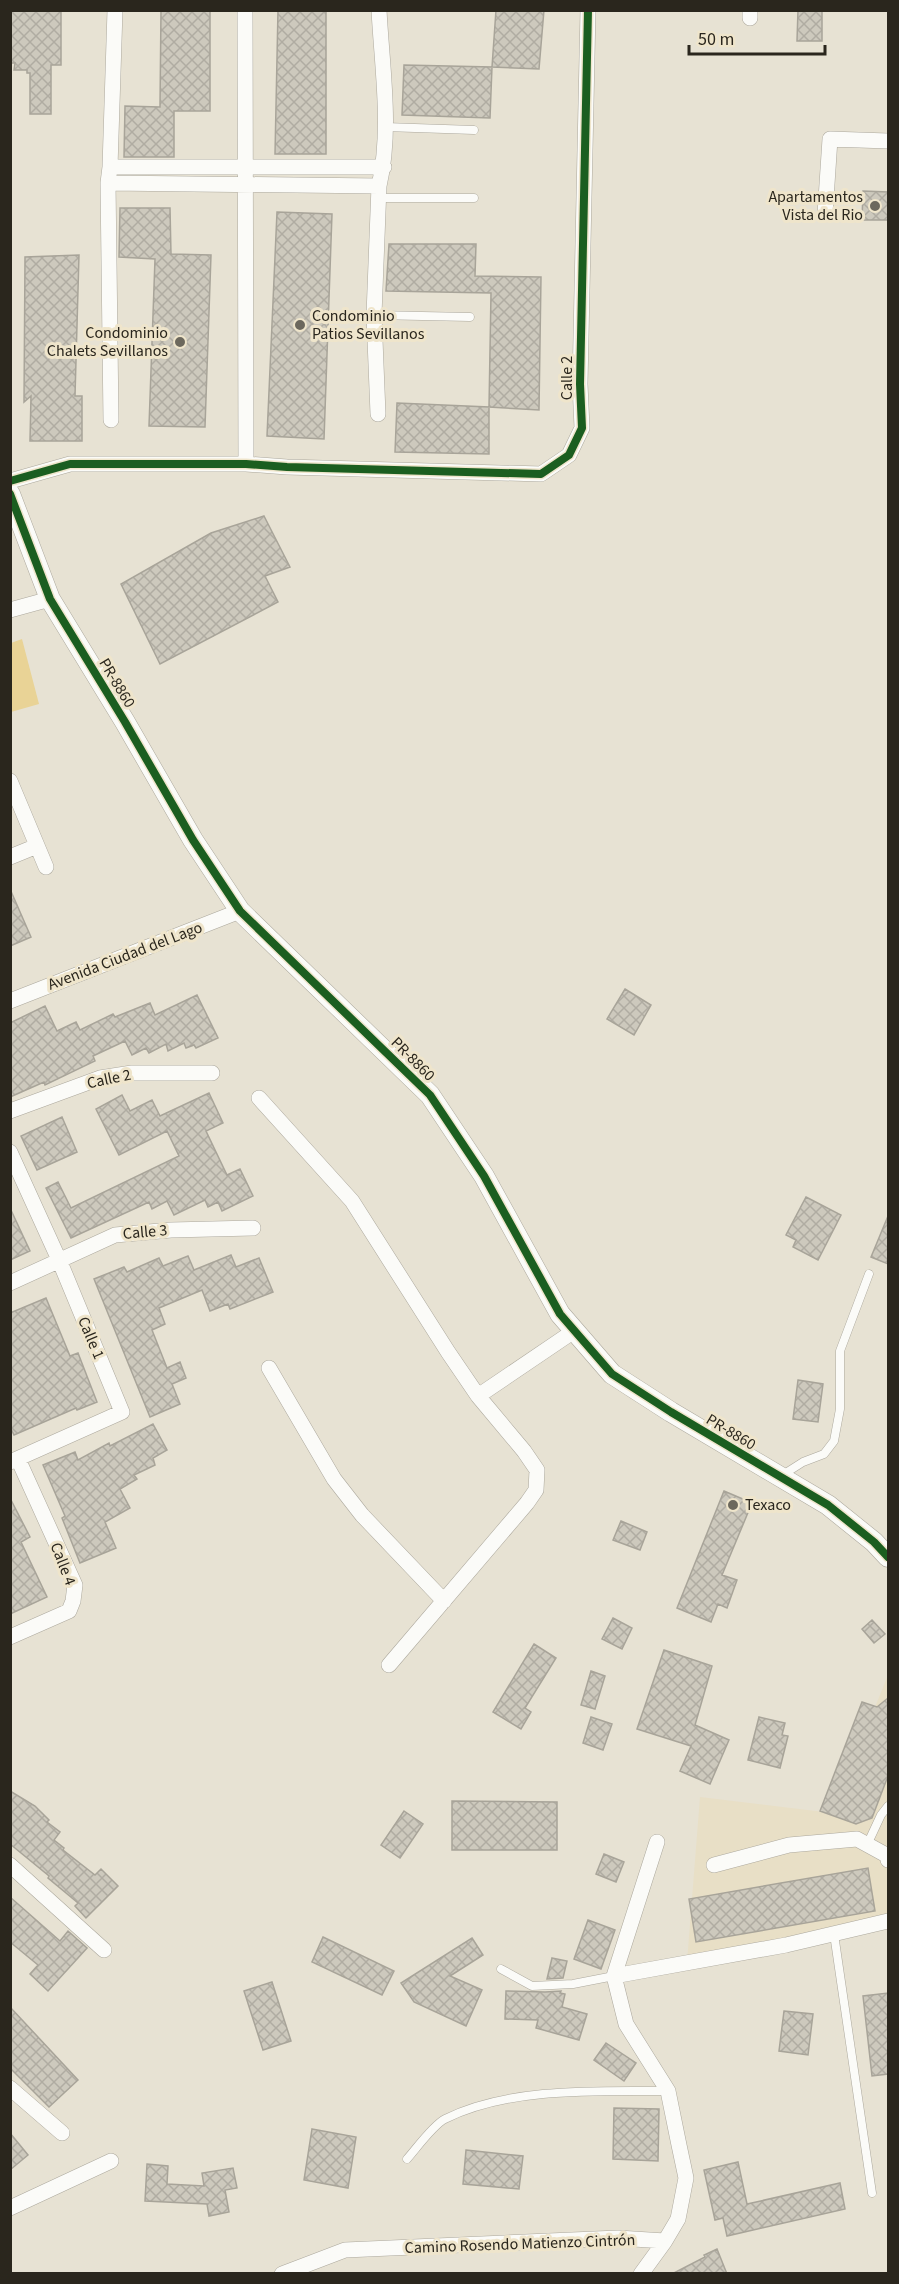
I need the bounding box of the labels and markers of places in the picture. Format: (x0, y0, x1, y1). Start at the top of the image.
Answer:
place label: Apartamentos Vista del Rio (768, 186, 863, 226)
marker: Apartamentos Vista del Rio (868, 199, 882, 213)
place label: Condominio Patios Sevillanos (312, 305, 425, 345)
marker: Condominio Patios Sevillanos (293, 318, 307, 332)
place label: Condominio Chalets Sevillanos (47, 322, 168, 362)
marker: Condominio Chalets Sevillanos (173, 335, 187, 349)
place label: Texaco (745, 1494, 791, 1516)
marker: Texaco (726, 1498, 740, 1512)

